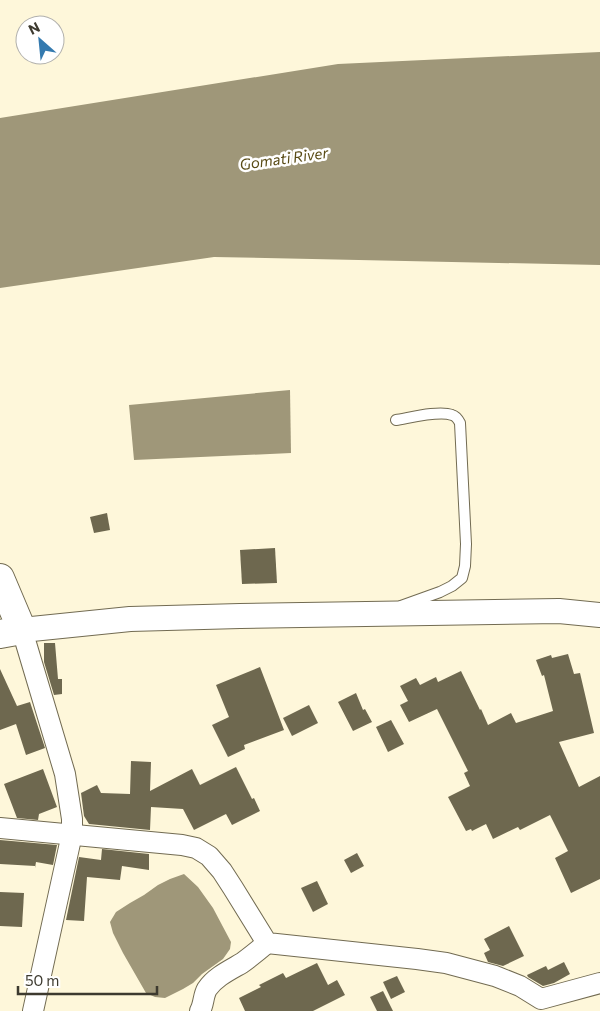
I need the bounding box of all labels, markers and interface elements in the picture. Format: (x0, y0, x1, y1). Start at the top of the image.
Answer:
north arrow (15, 15, 65, 65)
text: N (25, 18, 42, 38)
water label: Gomati River (238, 143, 330, 173)
scale bar (18, 964, 156, 996)
text: 50 m (25, 971, 59, 989)

